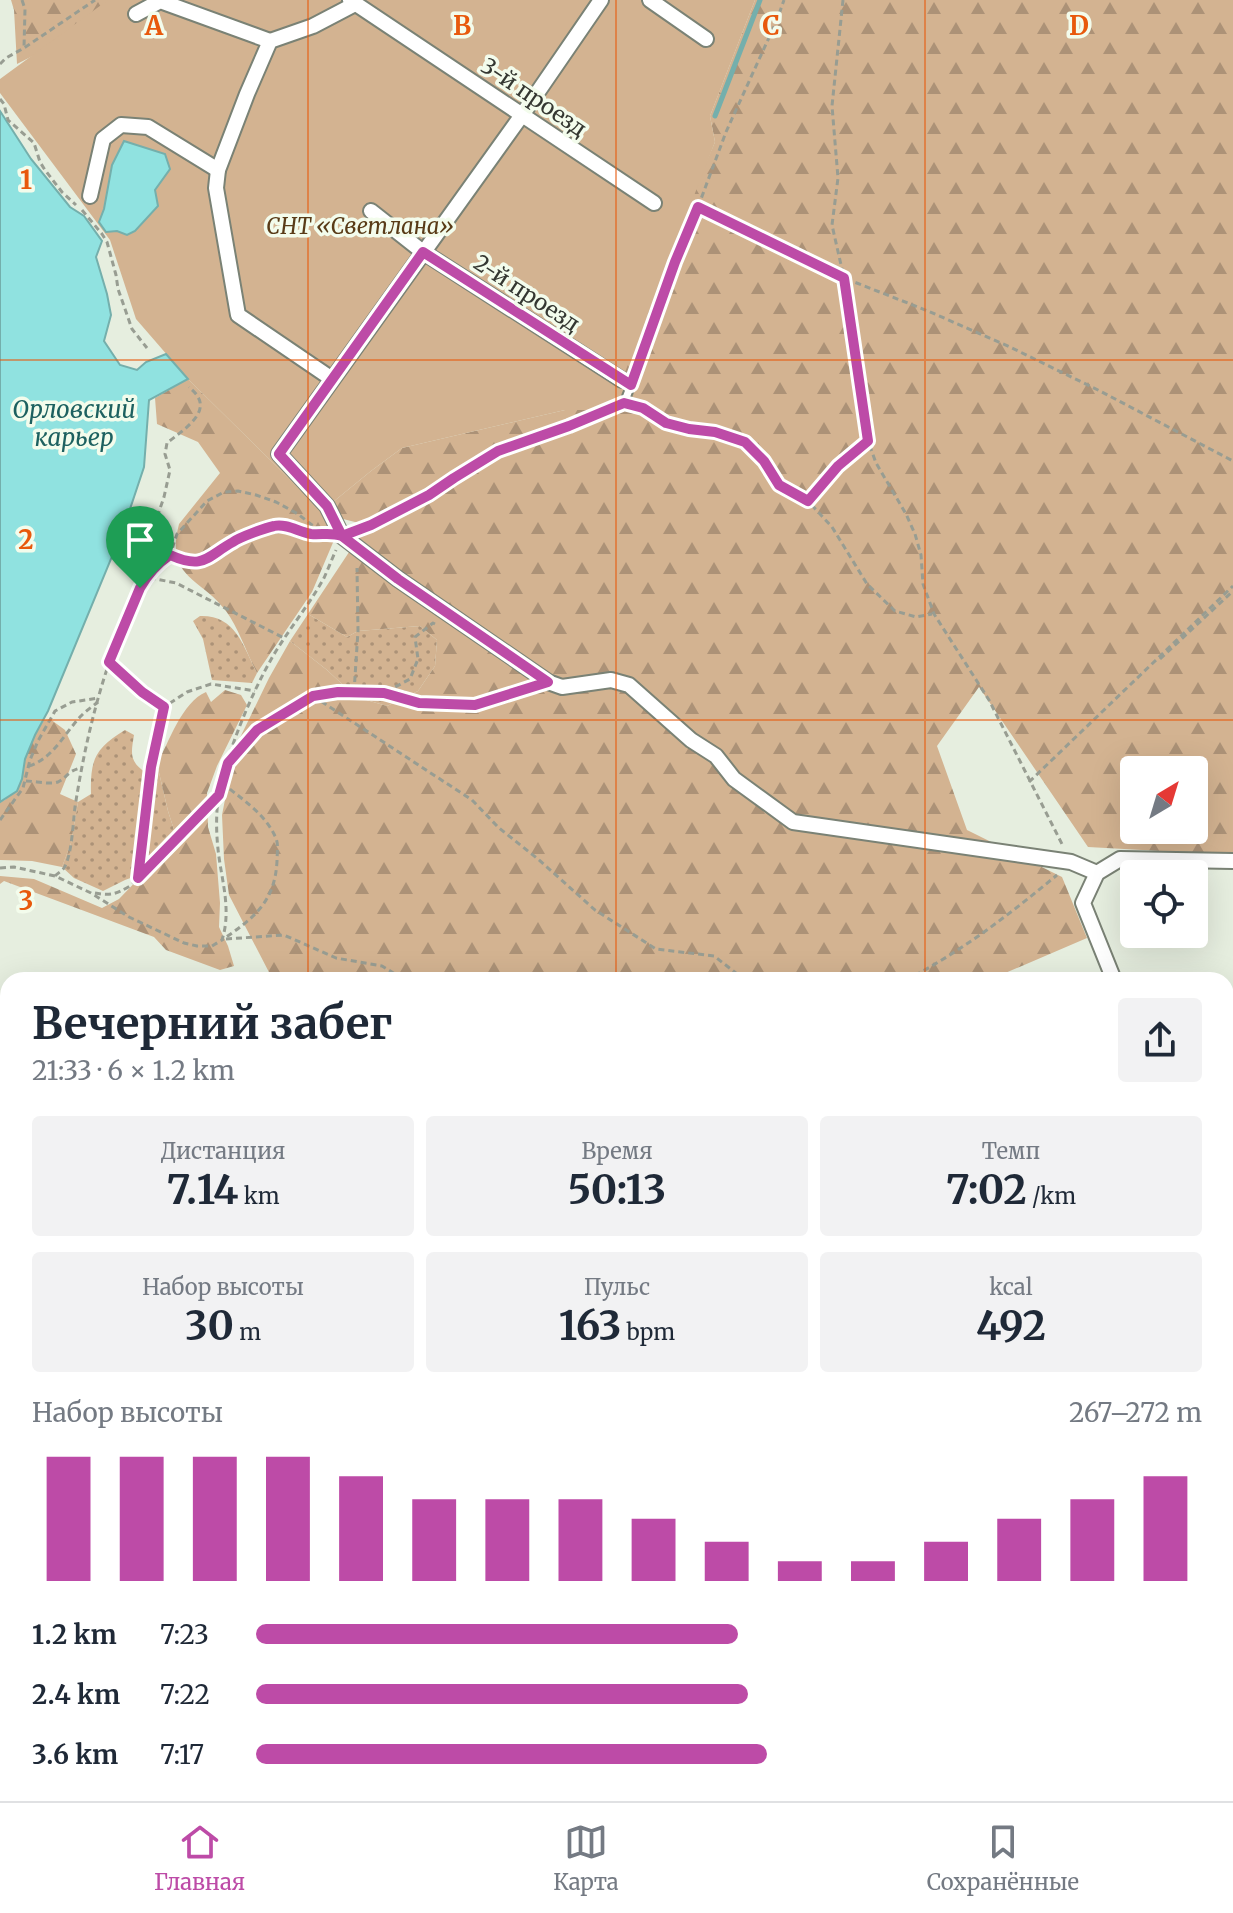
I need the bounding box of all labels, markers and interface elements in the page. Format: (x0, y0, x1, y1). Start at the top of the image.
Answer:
text: A (144, 9, 164, 42)
text: B (453, 9, 471, 42)
text: C (762, 9, 780, 42)
text: D (1069, 9, 1089, 42)
street label: 3-й проезд (476, 51, 592, 143)
text: 1 (20, 163, 32, 196)
park label: СНТ «Светлана» (266, 212, 454, 240)
street label: 2-й проезд (469, 248, 585, 338)
water label: Орловский карьер (12, 394, 136, 453)
pin (106, 506, 174, 588)
icon: arrive (118, 518, 162, 562)
text: 2 (18, 523, 34, 556)
north arrow (1120, 756, 1208, 844)
map controls (1120, 756, 1208, 948)
button: locate (1120, 860, 1208, 948)
text: 3 (19, 884, 33, 917)
text: Вечерний забег (32, 996, 392, 1051)
button: share (1118, 998, 1202, 1082)
text: 21:33 · 6 × 1.2 km (32, 1054, 235, 1087)
text: Дистанция (161, 1137, 285, 1165)
text: Время (581, 1137, 653, 1165)
text: Темп (982, 1137, 1040, 1165)
text: 7.14 (166, 1165, 239, 1215)
text: 50:13 (568, 1165, 666, 1215)
text: 7:02 (946, 1165, 1027, 1215)
text: km (239, 1182, 280, 1210)
text: /km (1027, 1182, 1076, 1210)
text: Набор высоты (142, 1273, 304, 1301)
text: Пульс (584, 1273, 650, 1301)
text: kcal (989, 1273, 1033, 1301)
text: 30 (185, 1301, 234, 1351)
text: 163 (559, 1301, 621, 1351)
text: 492 (976, 1301, 1046, 1351)
text: m (234, 1318, 261, 1346)
text: bpm (621, 1318, 675, 1346)
text: Набор высоты (32, 1396, 223, 1429)
text: 267–272 m (1069, 1396, 1202, 1429)
text: 1.2 km (32, 1618, 117, 1651)
text: 7:23 (160, 1618, 209, 1651)
text: 2.4 km (32, 1678, 120, 1711)
text: 7:22 (160, 1678, 210, 1711)
text: 3.6 km (32, 1738, 118, 1771)
text: 7:17 (160, 1738, 204, 1771)
tab: Главная (154, 1820, 245, 1896)
tab: Карта (553, 1820, 619, 1896)
tab: Сохранённые (927, 1820, 1079, 1896)

